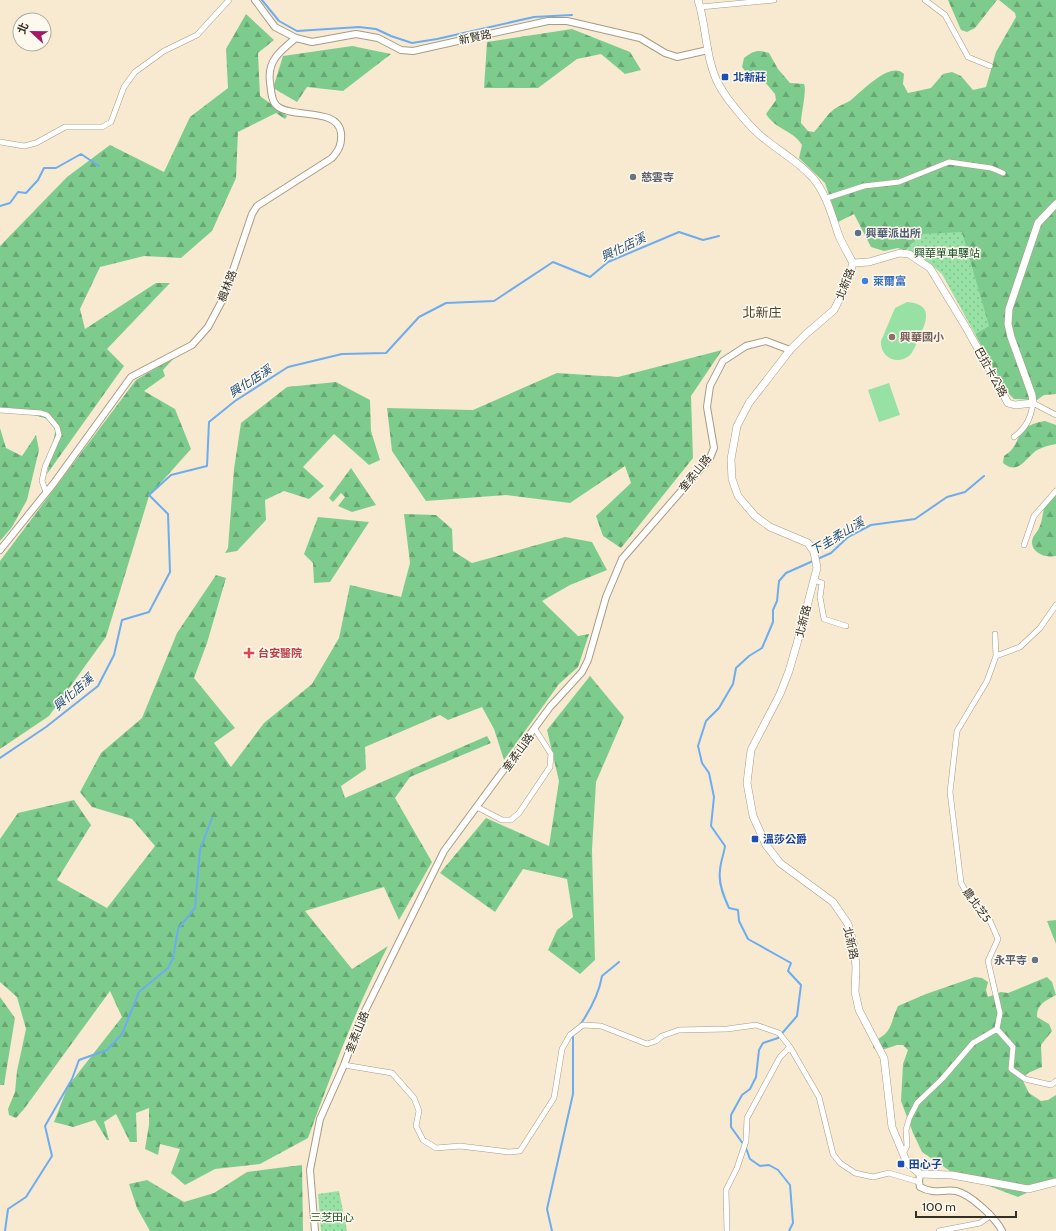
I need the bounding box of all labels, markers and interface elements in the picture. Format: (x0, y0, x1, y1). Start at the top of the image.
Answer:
north arrow (12, 12, 52, 52)
text: 北 (14, 21, 31, 36)
street label: 新賢路 (457, 27, 493, 47)
place label: 北新莊 (733, 70, 766, 84)
marker: 北新莊 (720, 72, 730, 82)
place label: 慈雲寺 (641, 170, 674, 184)
marker: 慈雲寺 (628, 172, 638, 182)
place label: 興華派出所 (866, 226, 921, 240)
marker: 興華派出所 (853, 228, 863, 238)
water label: 興化店溪 (598, 229, 650, 264)
park label: 興華單車驛站 (914, 246, 980, 260)
street label: 北新路 (833, 266, 857, 302)
street label: 楓林路 (215, 268, 239, 304)
place label: 萊爾富 (873, 274, 906, 288)
marker: 萊爾富 (860, 276, 870, 286)
district label: 北新庄 (742, 304, 782, 320)
place label: 興華國小 (900, 330, 944, 344)
marker: 興華國小 (887, 332, 897, 342)
street label: 巴拉卡公路 (972, 345, 1010, 399)
water label: 興化店溪 (226, 361, 276, 400)
street label: 奎柔山路 (676, 451, 714, 495)
water label: 下圭柔山溪 (807, 513, 868, 558)
street label: 北新路 (792, 603, 814, 639)
place label: 台安醫院 (258, 646, 302, 660)
marker: 台安醫院 (243, 647, 255, 659)
water label: 興化店溪 (50, 669, 98, 713)
street label: 奎柔山路 (499, 730, 537, 774)
place label: 溫莎公爵 (763, 832, 807, 846)
marker: 溫莎公爵 (750, 834, 760, 844)
street label: 農北芝5 (960, 885, 994, 925)
street label: 北新路 (840, 925, 862, 961)
place label: 永平寺 (994, 953, 1027, 967)
marker: 永平寺 (1030, 955, 1040, 965)
street label: 奎柔山路 (342, 1009, 372, 1055)
place label: 田心子 (909, 1157, 942, 1171)
marker: 田心子 (896, 1159, 906, 1169)
scale bar (916, 1193, 1016, 1219)
text: 100 m (922, 1199, 956, 1214)
park label: 三芝田心 (310, 1210, 354, 1224)

